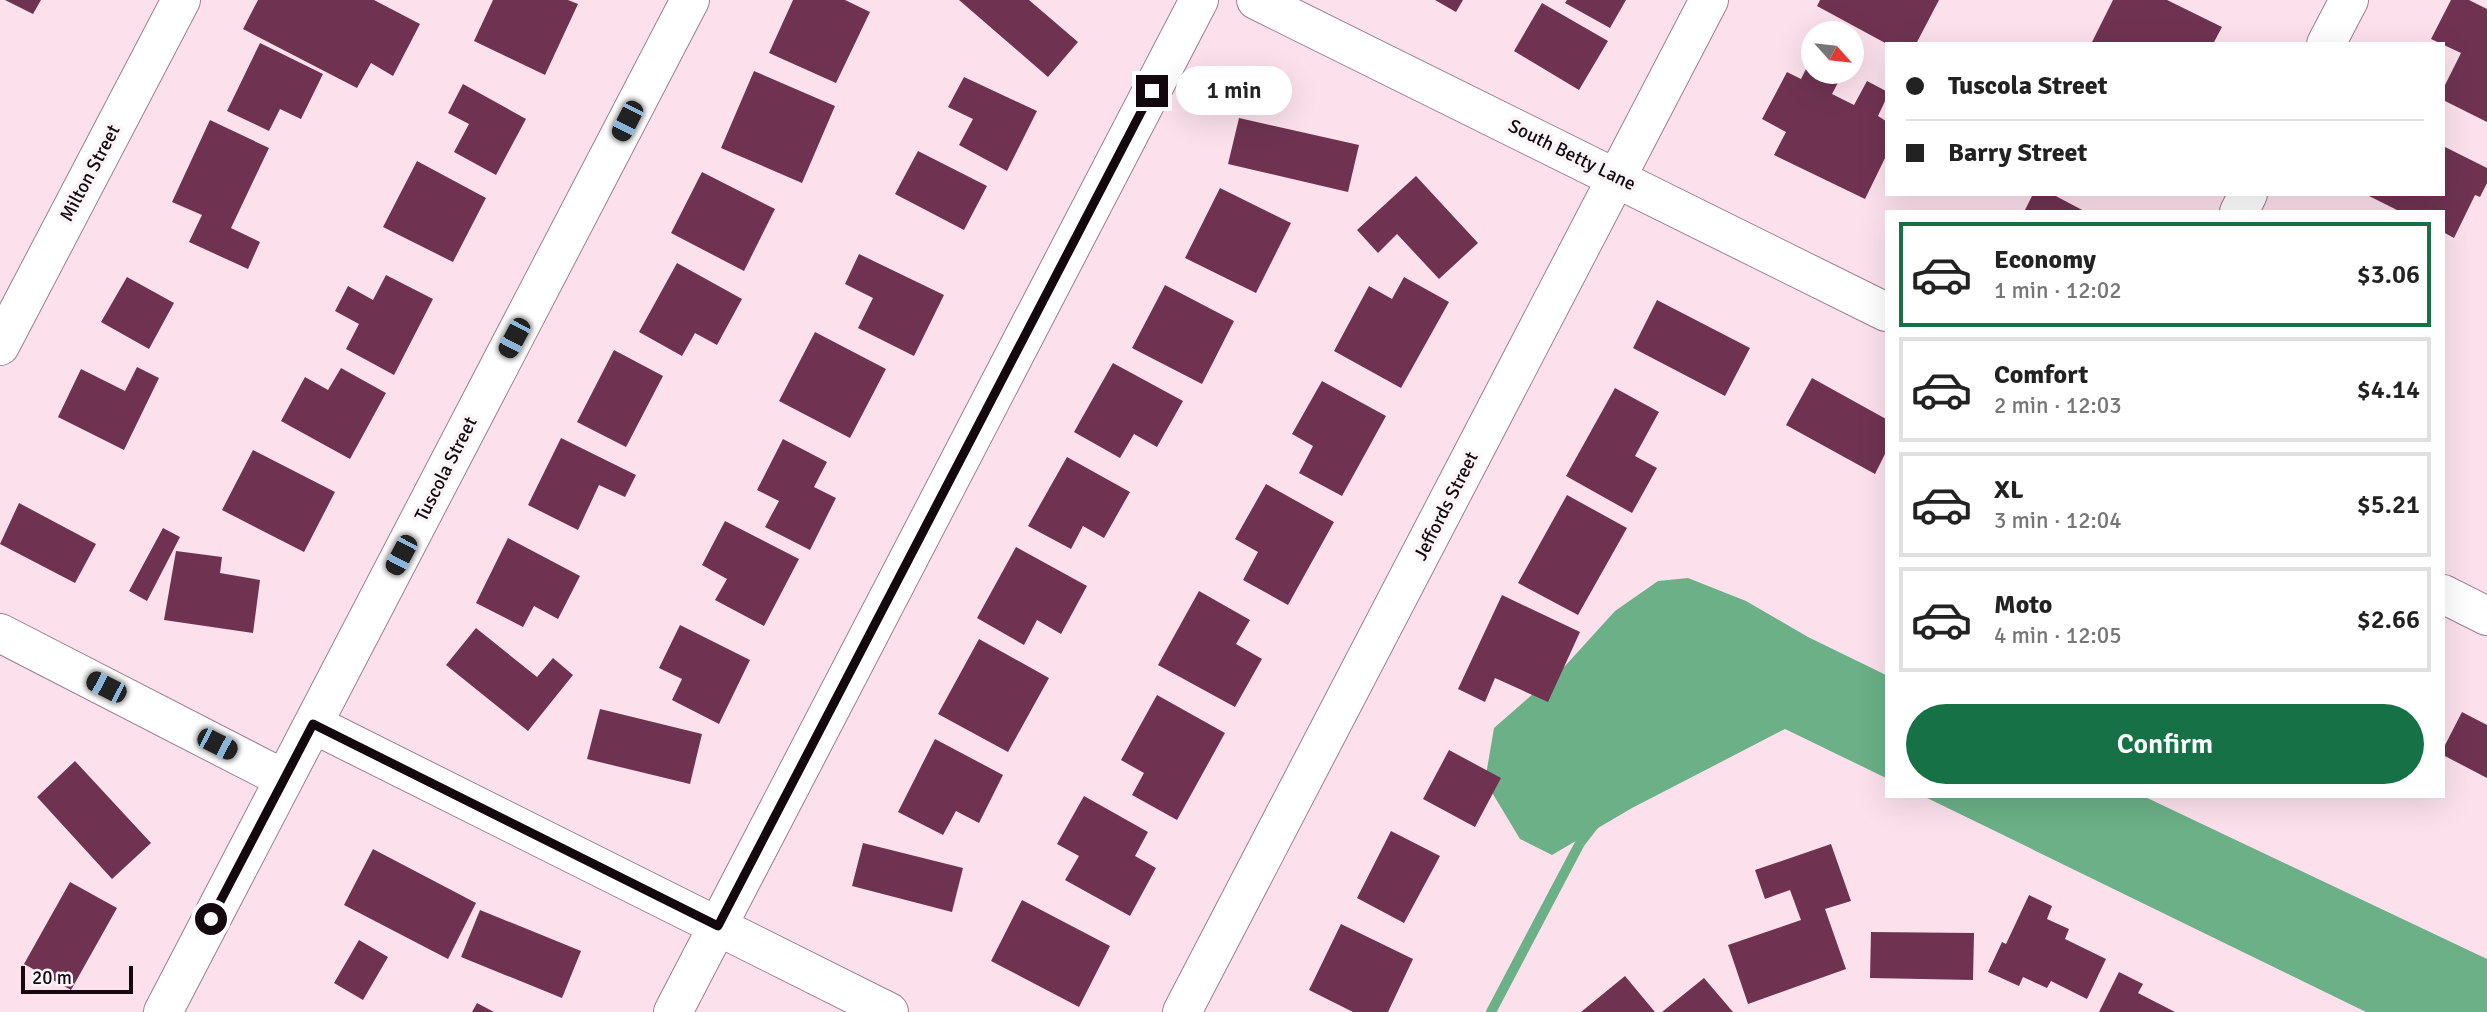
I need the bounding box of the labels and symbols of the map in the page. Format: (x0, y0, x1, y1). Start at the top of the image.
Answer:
north arrow (1801, 21, 1864, 84)
callout: 1 min (1176, 66, 1292, 116)
route end (1136, 75, 1168, 107)
car (609, 98, 646, 144)
street label: South Betty Lane (1504, 114, 1640, 196)
street label: Milton Street (54, 120, 126, 226)
car (495, 315, 534, 361)
street label: Tuscola Street (409, 412, 483, 525)
street label: Jeffords Street (1408, 447, 1484, 564)
car (382, 532, 421, 578)
car (83, 668, 130, 706)
car (194, 725, 241, 763)
route start (195, 903, 227, 935)
scale bar (21, 963, 133, 995)

